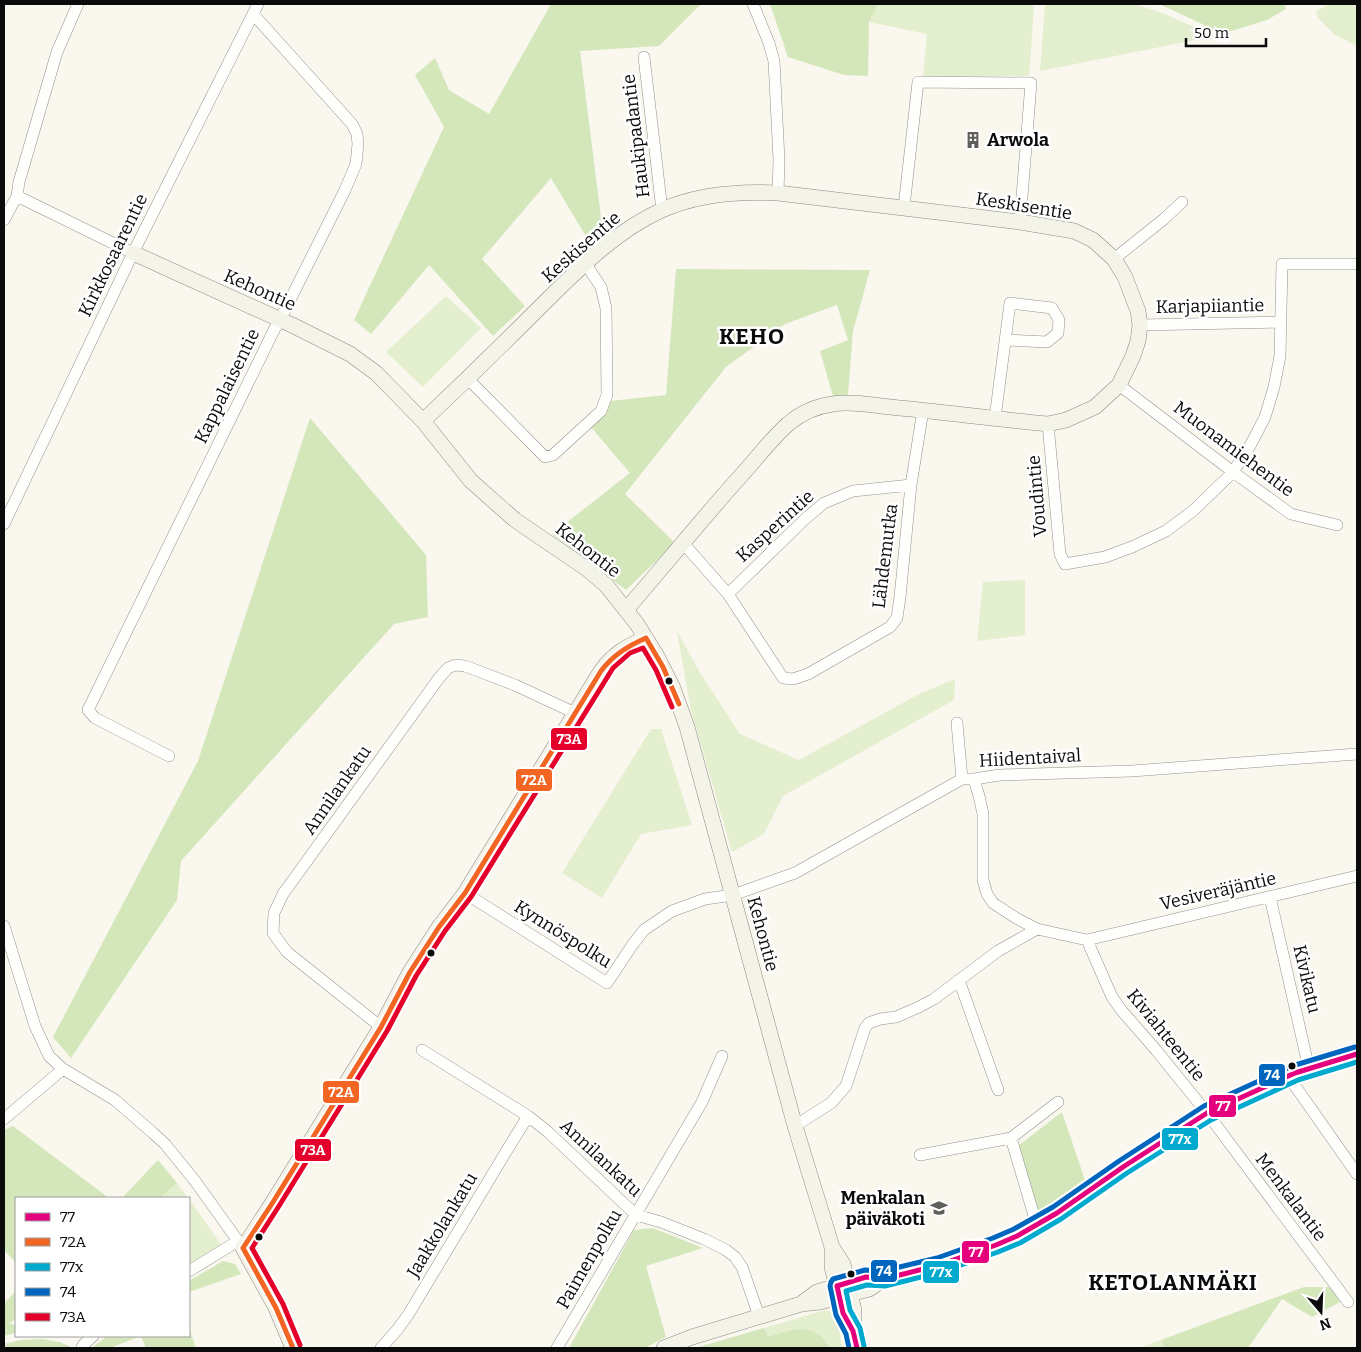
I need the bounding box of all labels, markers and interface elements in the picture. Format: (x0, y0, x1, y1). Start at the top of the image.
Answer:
scale bar (1186, 15, 1266, 47)
text: 50 m (1194, 24, 1230, 42)
street label: Haukipadantie (618, 73, 654, 199)
place label: Arwola (987, 129, 1049, 151)
building icon: Arwola (963, 130, 983, 150)
street label: Keskisentie (974, 188, 1074, 224)
street label: Kirkkosaarentie (74, 190, 152, 320)
street label: Keskisentie (537, 207, 625, 287)
street label: Kehontie (221, 264, 299, 316)
street label: Karjapiiantie (1155, 294, 1265, 318)
district label: KEHO (719, 323, 785, 350)
street label: Kappalaisentie (190, 325, 264, 447)
street label: Muonamiehentie (1169, 396, 1299, 502)
street label: Voudintie (1022, 454, 1052, 538)
street label: Kasperintie (732, 485, 818, 567)
street label: Lähdemutka (868, 502, 902, 610)
street label: Kehontie (551, 518, 625, 582)
unlabelled marker (664, 676, 674, 686)
line badge: 73A (550, 727, 588, 751)
text: 73A (557, 731, 581, 748)
street label: Annilankatu (298, 741, 376, 839)
street label: Hiidentaival (978, 744, 1082, 772)
line badge: 72A (515, 768, 553, 792)
text: 72A (521, 772, 547, 789)
street label: Vesiveräjäntie (1158, 867, 1278, 915)
street label: Kehontie (742, 894, 784, 974)
street label: Kynnöspolku (510, 895, 616, 973)
street label: Kivikatu (1288, 943, 1326, 1015)
unlabelled marker (426, 948, 436, 958)
street label: Kiviahteentie (1122, 985, 1210, 1085)
unlabelled marker (1287, 1061, 1297, 1071)
line badge: 74 (1258, 1063, 1286, 1087)
text: 74 (1264, 1067, 1280, 1084)
line badge: 72A (322, 1080, 360, 1104)
text: 72A (328, 1084, 354, 1101)
line badge: 77 (1208, 1094, 1237, 1118)
text: 77 (1215, 1098, 1231, 1115)
street label: Annilankatu (555, 1115, 647, 1201)
line badge: 77x (1161, 1127, 1199, 1151)
text: 77x (1168, 1131, 1192, 1148)
line badge: 73A (294, 1138, 332, 1162)
text: 73A (301, 1142, 325, 1159)
street label: Menkalantie (1251, 1149, 1331, 1245)
street label: Jaakkolankatu (402, 1169, 482, 1282)
place label: Menkalan päiväkoti (840, 1187, 925, 1230)
legend (15, 1197, 190, 1337)
school or university icon: Menkalan päiväkoti (929, 1198, 949, 1218)
street label: Paimenpolku (552, 1205, 626, 1313)
text: 77 (60, 1208, 76, 1226)
unlabelled marker (254, 1232, 264, 1242)
text: 72A (60, 1233, 87, 1251)
line badge: 77 (961, 1240, 990, 1264)
text: 77 (968, 1244, 984, 1261)
text: 77x (60, 1258, 84, 1276)
line badge: 74 (870, 1259, 898, 1283)
line badge: 77x (922, 1260, 960, 1284)
text: 74 (876, 1263, 892, 1280)
text: 77x (929, 1264, 953, 1281)
unlabelled marker (846, 1269, 856, 1279)
district label: KETOLANMÄKI (1088, 1269, 1258, 1296)
text: 74 (60, 1283, 76, 1301)
north arrow (1296, 1287, 1346, 1337)
text: 73A (60, 1308, 86, 1326)
text: N (1317, 1314, 1333, 1334)

